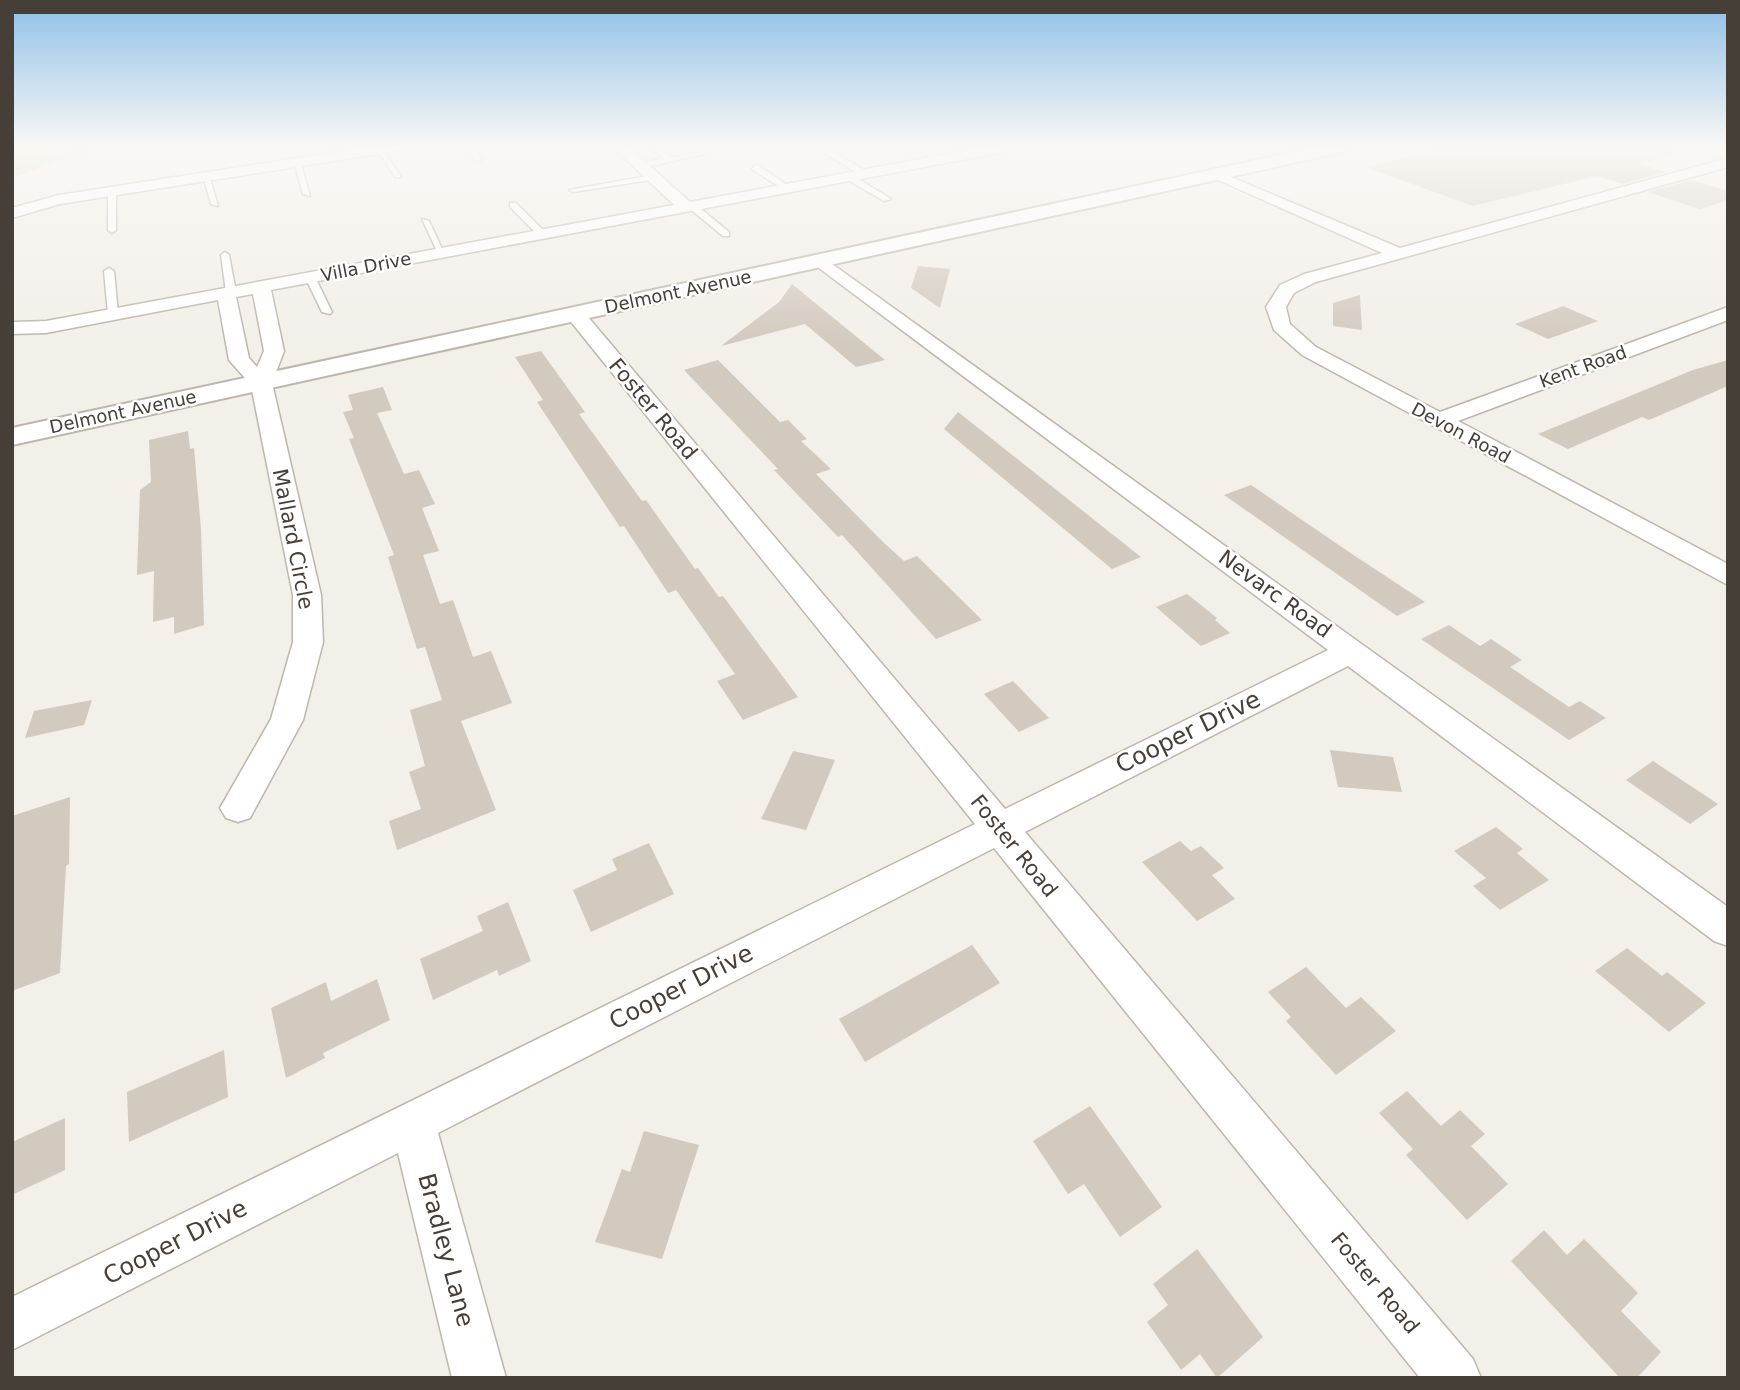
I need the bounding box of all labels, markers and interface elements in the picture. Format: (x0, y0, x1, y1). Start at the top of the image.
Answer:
street label: Villa Drive (319, 247, 413, 286)
street label: Delmont Avenue (603, 266, 753, 317)
street label: Kent Road (1536, 341, 1629, 392)
street label: Foster Road (604, 354, 702, 464)
street label: Delmont Avenue (48, 386, 198, 437)
street label: Devon Road (1408, 398, 1514, 467)
street label: Mallard Circle (268, 467, 318, 611)
street label: Nevarc Road (1214, 545, 1336, 643)
street label: Cooper Drive (1111, 685, 1265, 779)
street label: Foster Road (966, 790, 1062, 902)
street label: Cooper Drive (604, 939, 758, 1035)
street label: Bradley Lane (412, 1170, 480, 1330)
street label: Cooper Drive (98, 1194, 252, 1290)
street label: Foster Road (1326, 1228, 1424, 1338)

